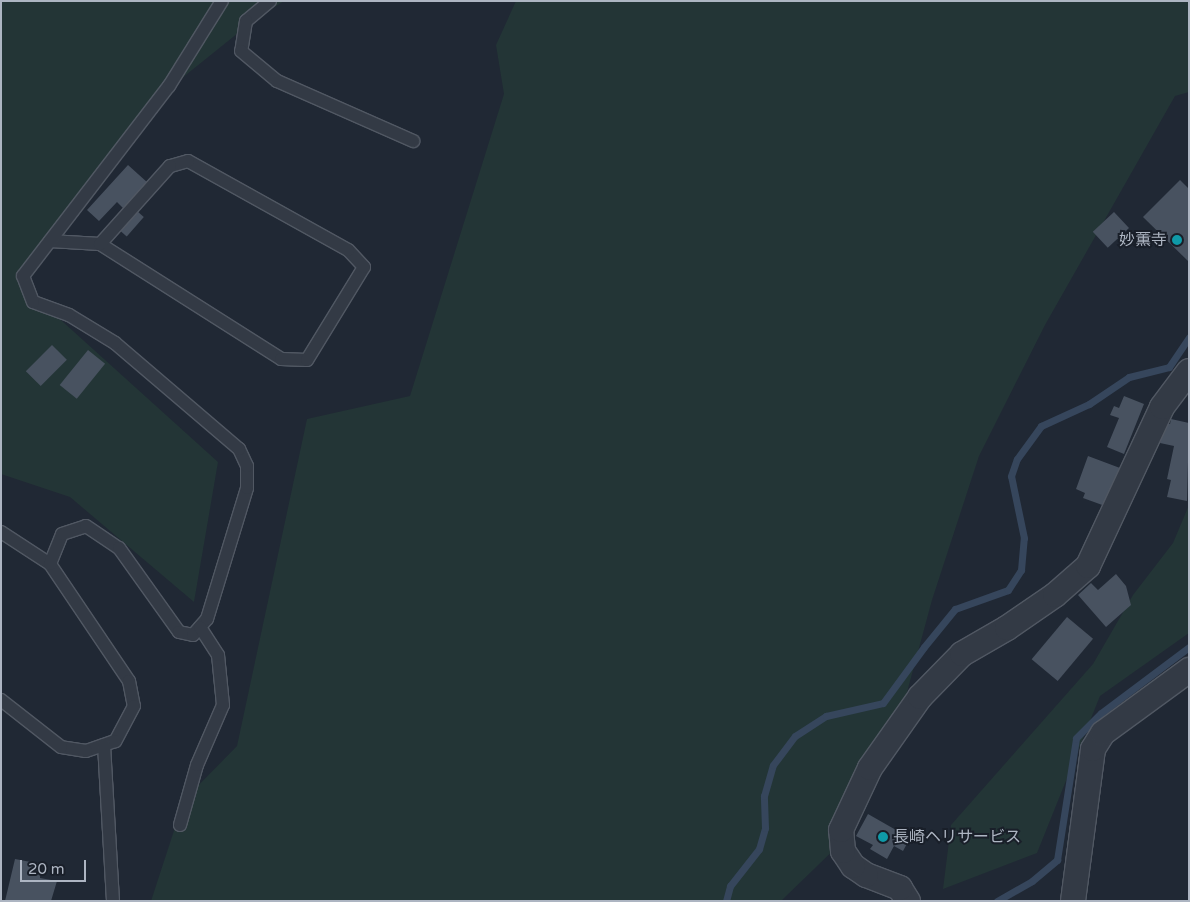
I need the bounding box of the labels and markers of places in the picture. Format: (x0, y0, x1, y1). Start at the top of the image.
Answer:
place label: 妙薫寺 (1119, 230, 1167, 250)
marker: 妙薫寺 (1171, 234, 1183, 246)
place label: 長崎ヘリサービス (893, 827, 1021, 847)
marker: 長崎ヘリサービス (877, 831, 889, 843)

